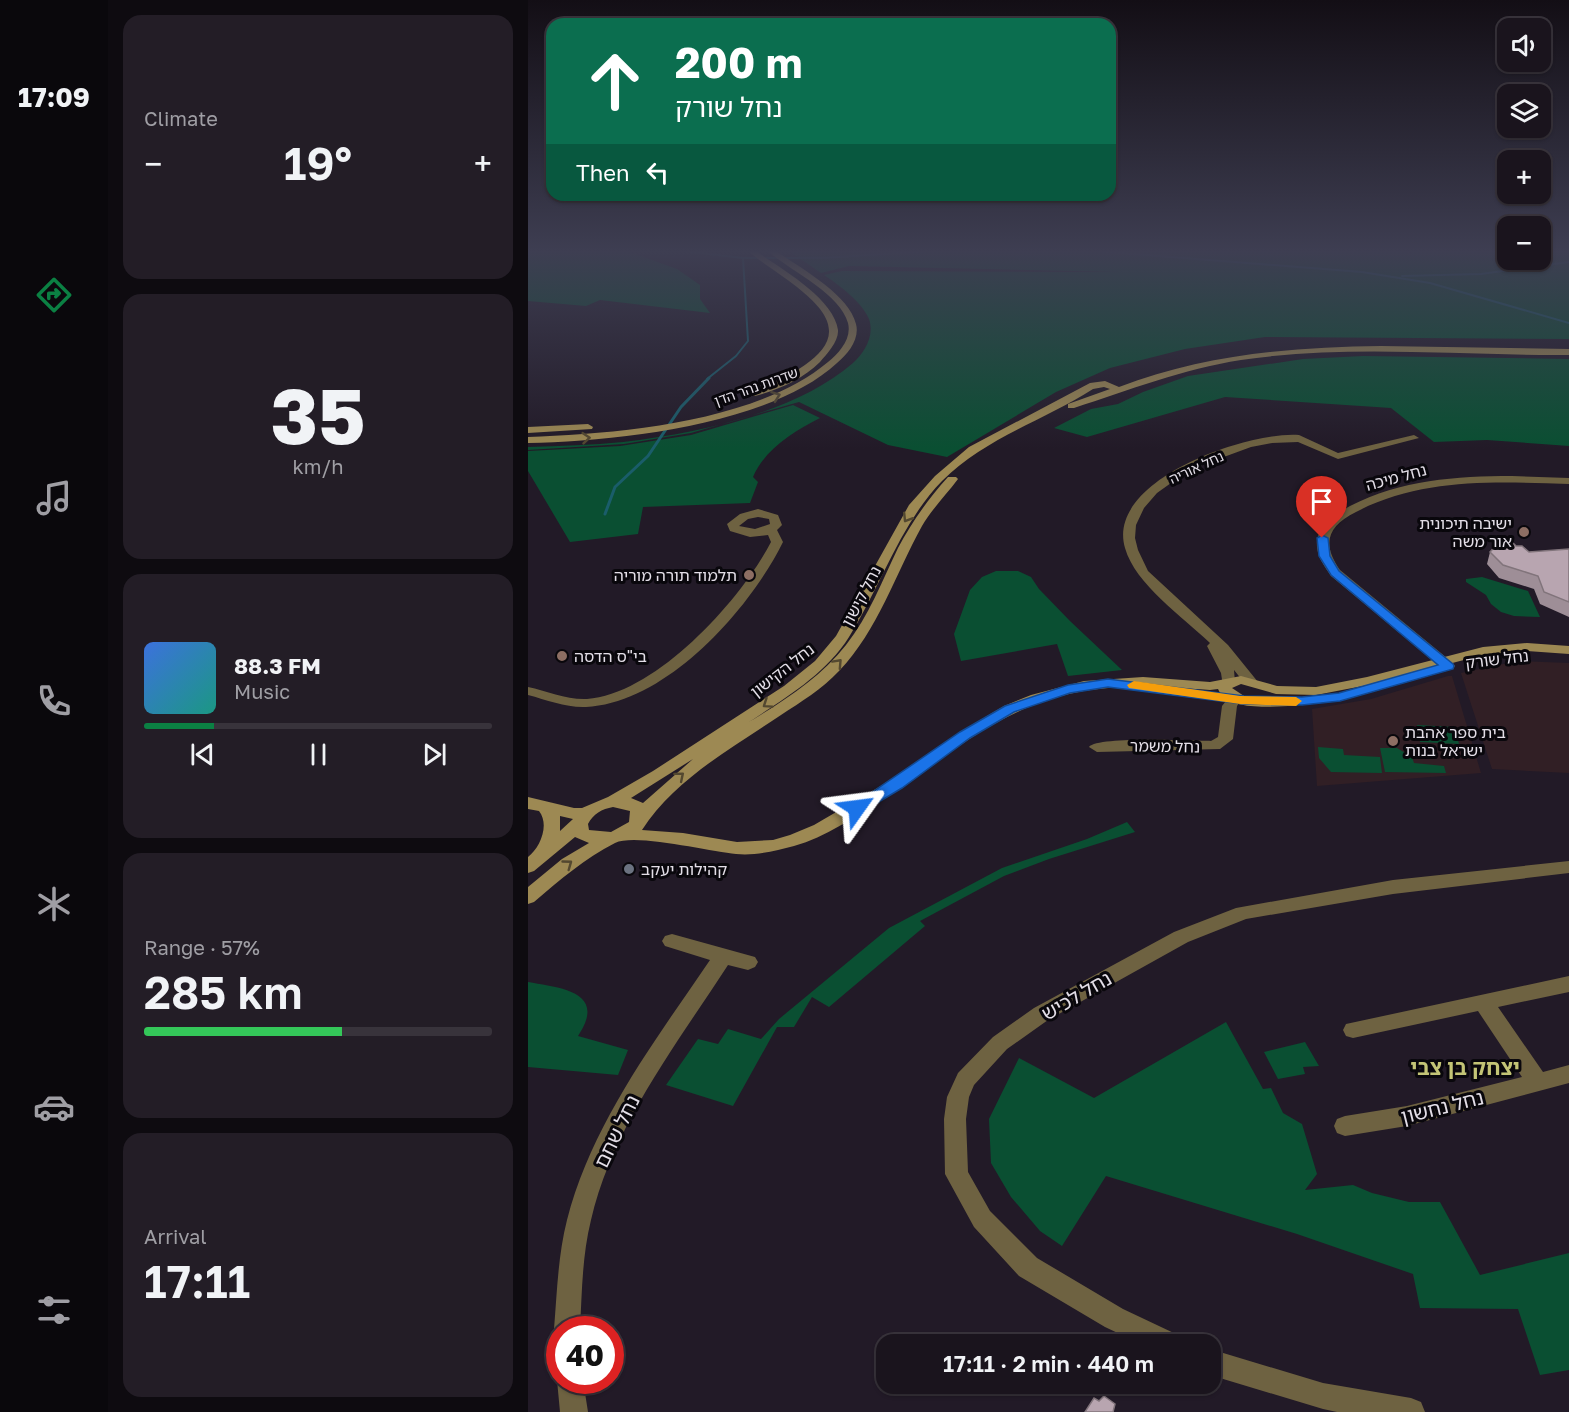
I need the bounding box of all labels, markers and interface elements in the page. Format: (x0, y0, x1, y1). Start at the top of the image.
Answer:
map controls (1497, 18, 1551, 270)
button: sound (1497, 18, 1551, 72)
text: 200 m (675, 37, 802, 87)
icon: ahead (576, 42, 654, 120)
text: 17:09 (18, 81, 90, 113)
button: layers (1497, 84, 1551, 138)
text: נחל שורק (675, 91, 783, 123)
text: Climate (144, 106, 218, 130)
text: 19° (284, 136, 352, 190)
text: − (144, 144, 162, 183)
text: + (474, 144, 492, 183)
button: + (1497, 150, 1551, 204)
icon: left (641, 156, 674, 189)
text: Then (576, 159, 629, 186)
button: − (1497, 216, 1551, 270)
icon: directions (33, 274, 75, 316)
street label: שדרות נהר הדן (712, 363, 800, 409)
text: 35 (270, 368, 366, 461)
one-way arrow (770, 391, 781, 403)
one-way arrow (582, 432, 591, 445)
street label: נחל אוריה (1166, 447, 1226, 487)
text: km/h (293, 454, 343, 478)
street label: נחל מיכה (1363, 459, 1429, 495)
pin (1296, 476, 1347, 538)
icon: music (33, 477, 75, 519)
icon: arrive (1305, 485, 1338, 518)
one-way arrow (902, 512, 914, 522)
place label: ישיבה תיכונית אור משה (1419, 513, 1512, 551)
marker: ישיבה תיכונית אור משה (1517, 525, 1531, 539)
street label: נחל קישון (837, 562, 885, 630)
place label: תלמוד תורה מוריה (614, 565, 737, 585)
marker: תלמוד תורה מוריה (742, 568, 756, 582)
street label: נחל הקישון (746, 639, 818, 701)
street label: נחל שורק (1464, 645, 1530, 673)
place label: בי"ס הדסה (574, 646, 647, 666)
marker: בי"ס הדסה (555, 649, 569, 663)
text: 88.3 FM (234, 652, 321, 679)
one-way arrow (831, 659, 842, 670)
text: Music (234, 679, 290, 703)
icon: phone (33, 680, 75, 722)
one-way arrow (763, 697, 774, 708)
place label: בית ספר אהבת ישראל בנות (1405, 722, 1506, 760)
marker: בית ספר אהבת ישראל בנות (1386, 734, 1400, 748)
street label: נחל משמר (1130, 735, 1200, 757)
icon: previous (186, 738, 219, 771)
icon: pause (302, 738, 335, 771)
icon: next (418, 738, 451, 771)
one-way arrow (673, 773, 684, 784)
position arrow (825, 776, 889, 840)
place label: קהילות יעקב (641, 859, 727, 879)
one-way arrow (561, 860, 572, 871)
marker: קהילות יעקב (622, 862, 636, 876)
icon: climate (33, 883, 75, 925)
text: Range · 57% (144, 935, 260, 959)
text: 285 km (144, 965, 303, 1019)
street label: נחל לכיש (1037, 965, 1115, 1025)
district label: יצחק בן צבי (1410, 1054, 1520, 1080)
street label: נחל נחשון (1398, 1084, 1486, 1128)
icon: car (33, 1086, 75, 1128)
street label: נחל שחם (588, 1091, 644, 1171)
text: Arrival (144, 1224, 207, 1248)
text: 17:11 (144, 1254, 250, 1308)
icon: filters (33, 1289, 75, 1331)
speed limit sign: 40 (546, 1316, 624, 1394)
text: 17:11 · 2 min · 440 m (943, 1350, 1154, 1377)

